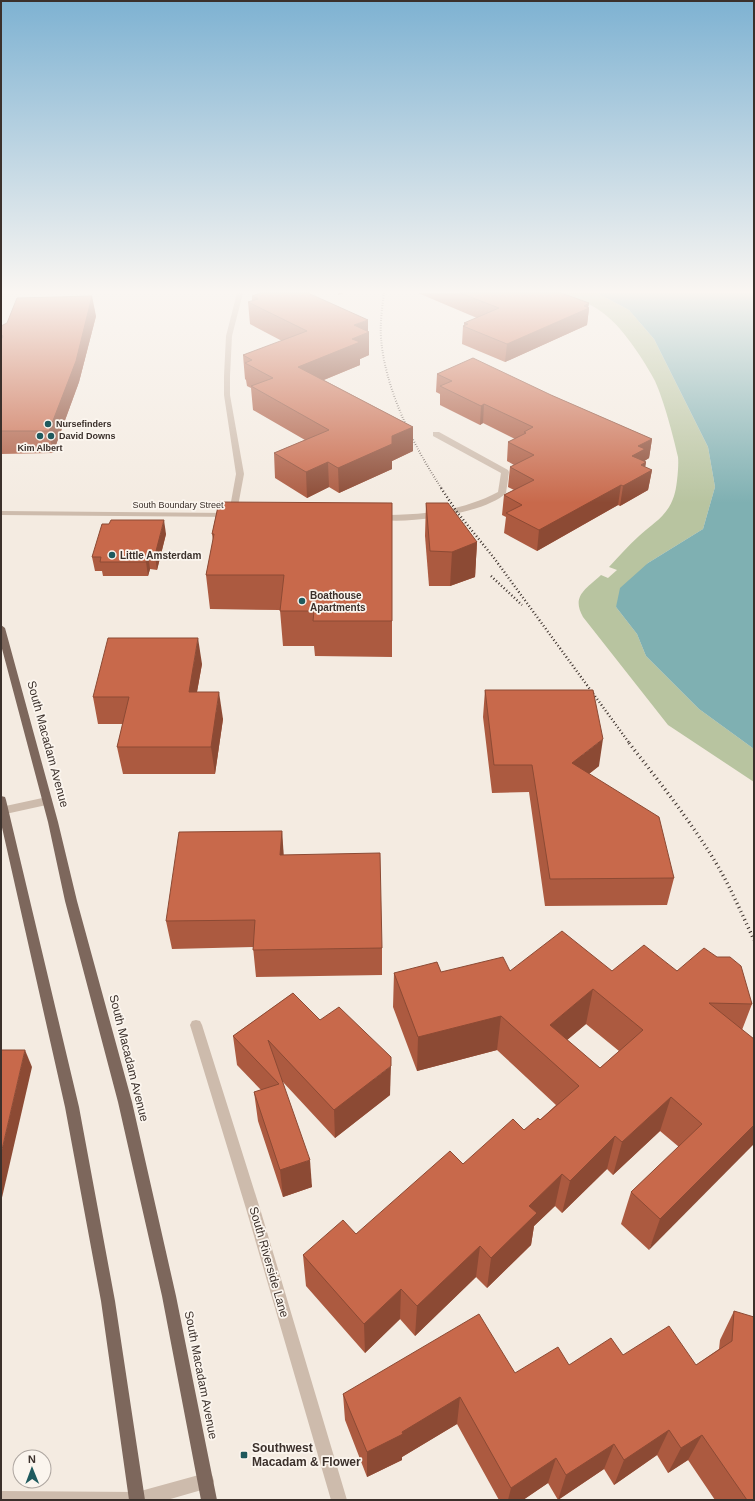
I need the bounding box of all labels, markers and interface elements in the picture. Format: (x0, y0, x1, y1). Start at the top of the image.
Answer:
marker: Nursefinders (43, 419, 53, 429)
place label: Nursefinders (56, 419, 112, 429)
marker: Kim Albert (35, 431, 45, 441)
marker: David Downs (46, 431, 56, 441)
place label: David Downs (59, 431, 116, 441)
place label: Kim Albert (17, 443, 63, 453)
street label: South Boundary Street (132, 500, 224, 510)
marker: Little Amsterdam (107, 550, 117, 560)
place label: Little Amsterdam (120, 550, 201, 561)
place label: Boathouse Apartments (310, 590, 366, 613)
marker: Boathouse Apartments (297, 596, 307, 606)
street label: South Macadam Avenue (24, 679, 72, 809)
street label: South Macadam Avenue (106, 993, 152, 1123)
street label: South Riverside Lane (246, 1205, 292, 1319)
street label: South Macadam Avenue (182, 1310, 220, 1441)
place label: Southwest Macadam & Flower (252, 1441, 361, 1469)
north arrow (12, 1449, 52, 1489)
marker: Southwest Macadam & Flower (239, 1450, 249, 1460)
text: N (28, 1453, 36, 1465)

